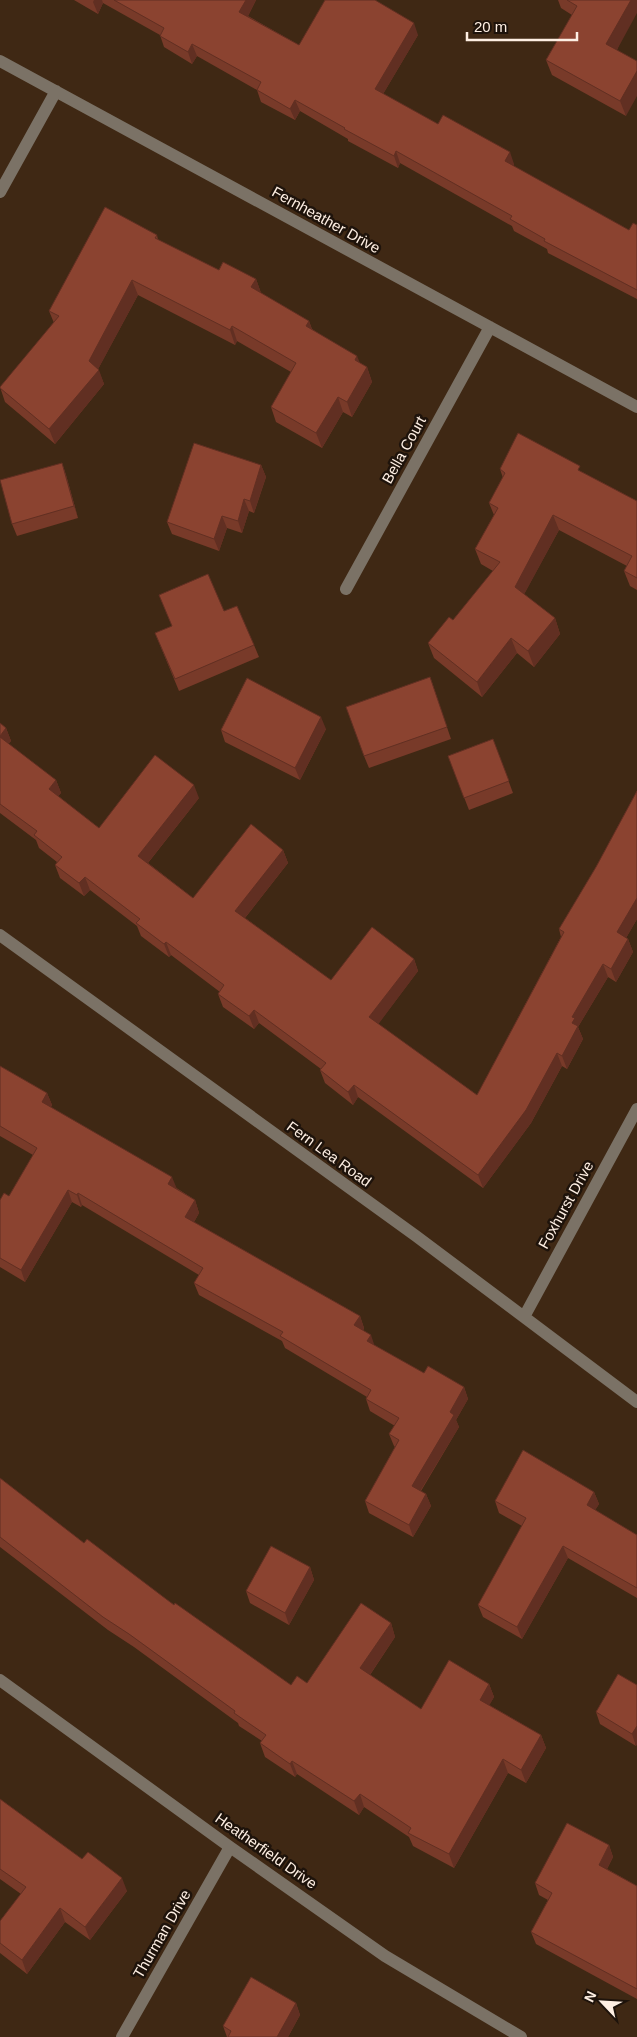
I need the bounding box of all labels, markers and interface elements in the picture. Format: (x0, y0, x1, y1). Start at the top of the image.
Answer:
scale bar (467, 10, 577, 42)
text: 20 m (474, 18, 507, 35)
street label: Fernheather Drive (269, 183, 383, 256)
street label: Bella Court (378, 412, 429, 486)
street label: Fern Lea Road (284, 1117, 375, 1190)
street label: Foxhurst Drive (534, 1158, 597, 1252)
street label: Heatherfield Drive (212, 1809, 320, 1892)
street label: Thurman Drive (129, 1887, 194, 1981)
north arrow (577, 1977, 627, 2027)
text: N (581, 1989, 600, 2004)

